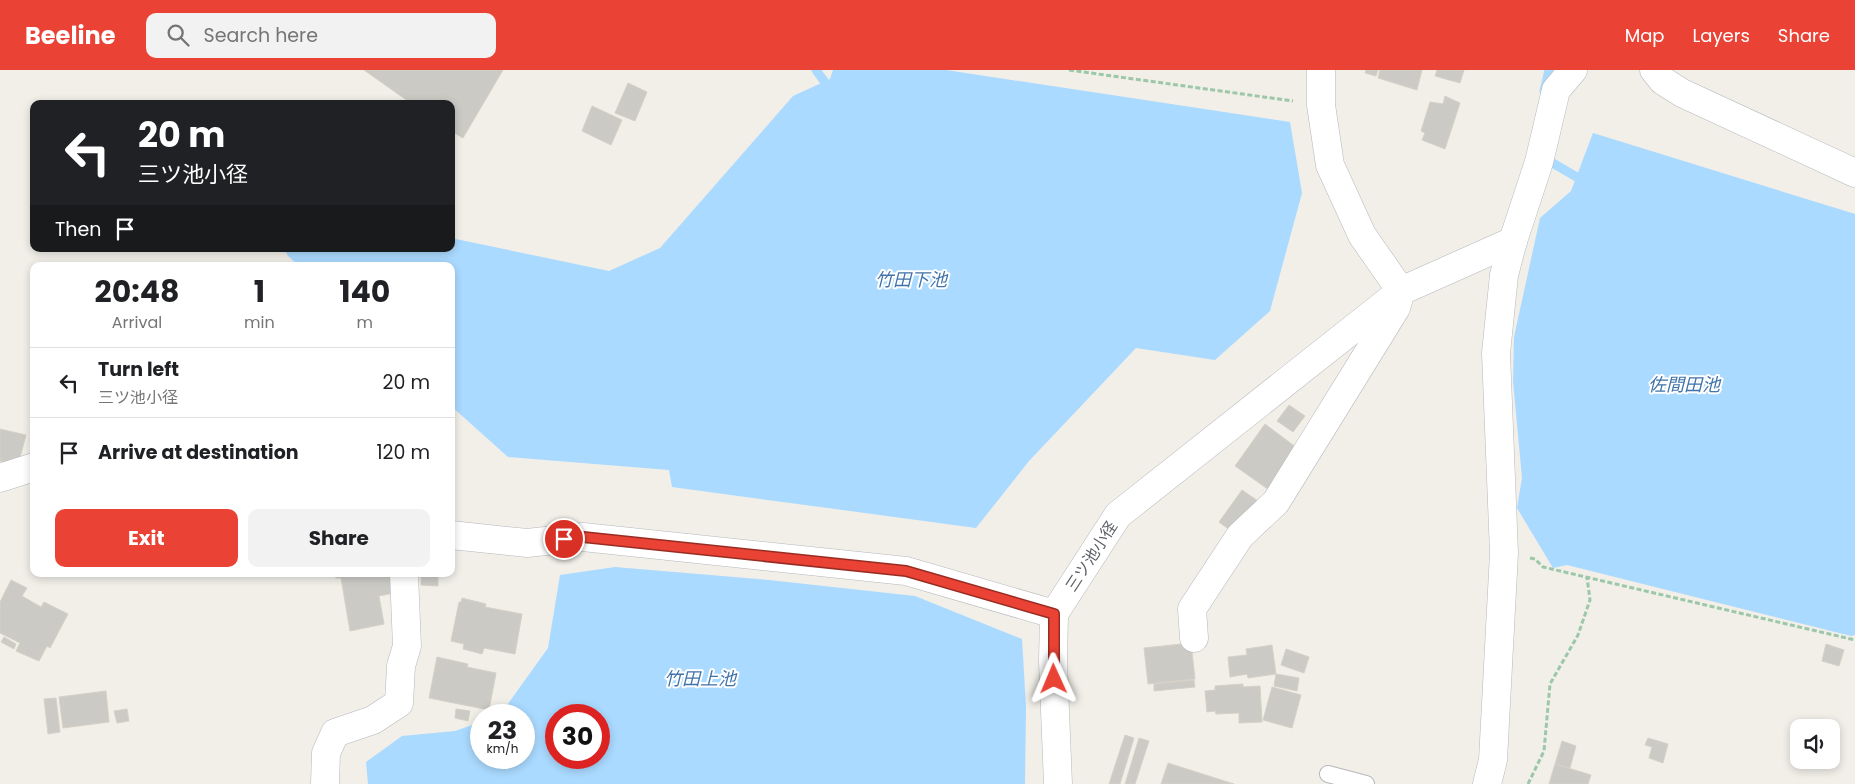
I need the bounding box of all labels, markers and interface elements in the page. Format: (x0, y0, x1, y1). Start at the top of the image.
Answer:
search box (146, 13, 496, 58)
text: Beeline (25, 19, 116, 52)
icon: search (164, 21, 192, 49)
text: Search here (204, 22, 318, 49)
text: Map (1625, 23, 1665, 48)
text: Layers (1693, 23, 1750, 48)
text: Share (1778, 23, 1830, 48)
text: 20 m (138, 110, 225, 159)
icon: left (55, 120, 120, 185)
text: 三ツ池小径 (138, 159, 248, 190)
icon: arrive (111, 215, 139, 243)
text: Then (55, 216, 101, 243)
water label: 竹田下池 (875, 267, 949, 292)
text: 20:48 (95, 270, 180, 313)
text: 1 (254, 270, 265, 313)
text: 140 (339, 270, 390, 313)
text: Arrival (112, 311, 162, 334)
text: min (244, 311, 275, 334)
text: m (357, 311, 373, 334)
text: Turn left (98, 356, 179, 383)
icon: left (55, 369, 83, 397)
text: 20 m (382, 369, 430, 396)
water label: 佐間田池 (1648, 372, 1722, 397)
text: 三ツ池小径 (98, 386, 178, 409)
icon: arrive (55, 439, 83, 467)
text: Arrive at destination (98, 439, 299, 466)
text: 120 m (376, 439, 430, 466)
button: Exit (55, 509, 238, 567)
button: Share (248, 509, 430, 567)
street label: 三ツ池小径 (1060, 516, 1123, 596)
pin (543, 518, 585, 560)
icon: arrive (550, 525, 578, 553)
position arrow (1027, 652, 1079, 704)
water label: 竹田上池 (664, 666, 738, 691)
speed limit sign: 30 (545, 704, 610, 769)
text: 23 (488, 713, 517, 748)
map controls (1790, 719, 1840, 769)
button: sound (1790, 719, 1840, 769)
text: km/h (487, 740, 518, 757)

